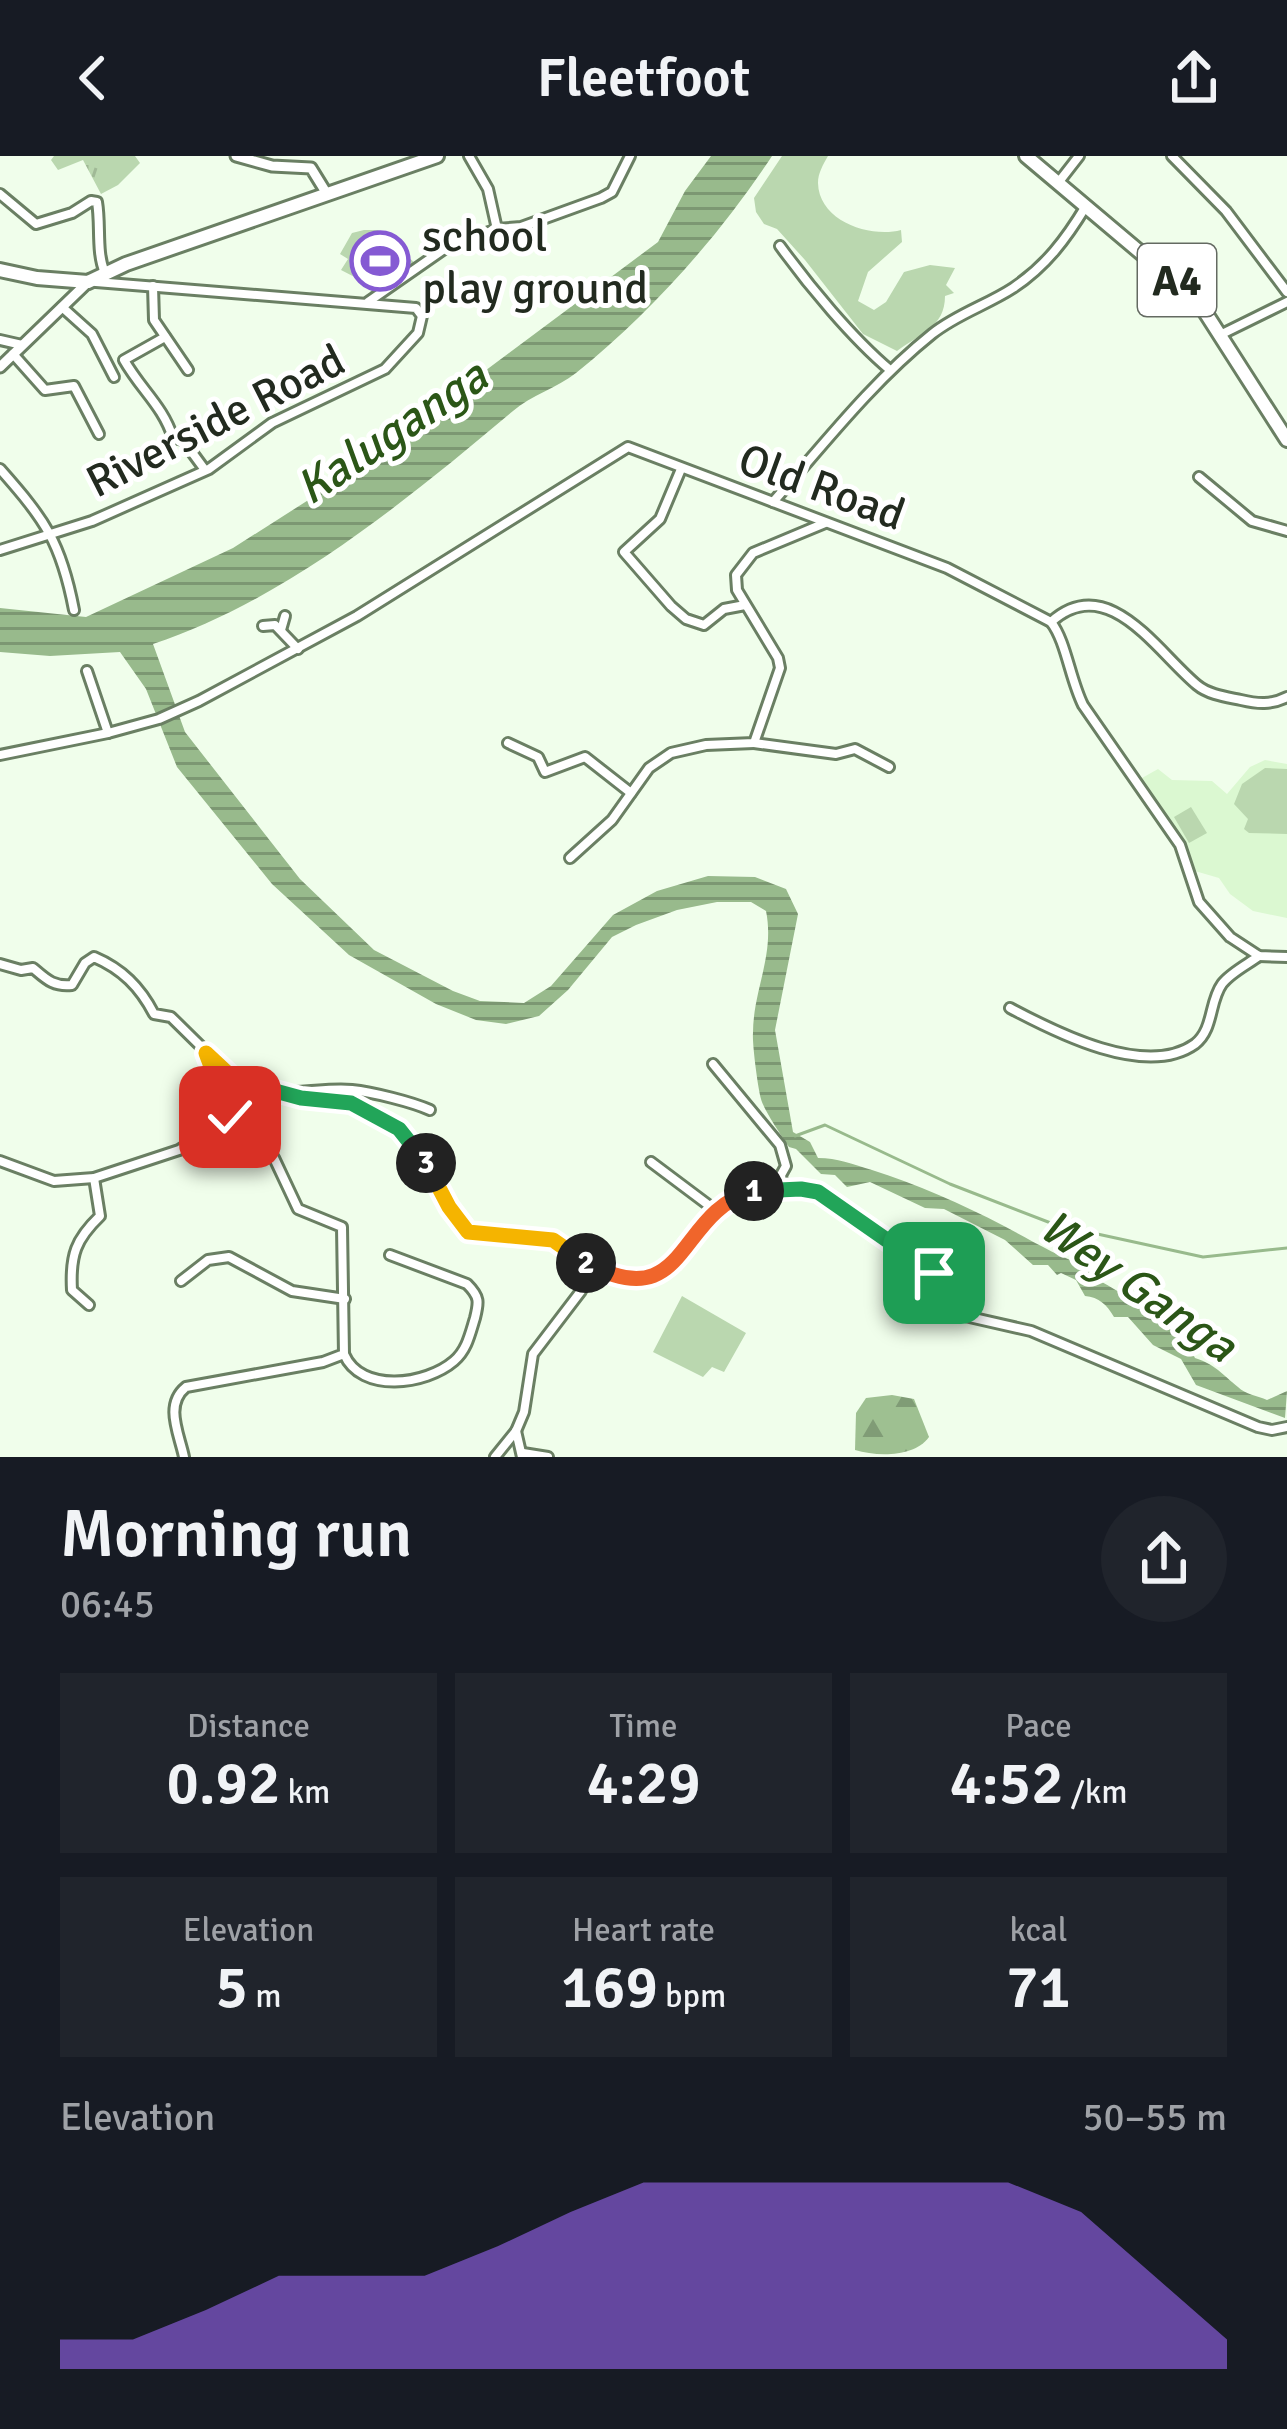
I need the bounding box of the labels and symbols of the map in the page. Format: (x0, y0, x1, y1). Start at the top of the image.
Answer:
place label: school play ground (422, 209, 648, 316)
sports icon: school play ground (349, 230, 411, 292)
road number: A4 (1138, 244, 1216, 316)
street label: Riverside Road (77, 333, 354, 510)
water label: Kaluganga (285, 346, 500, 518)
street label: Old Road (731, 432, 912, 543)
pin (179, 1066, 281, 1168)
pin: 3 (396, 1133, 456, 1193)
pin: 1 (724, 1161, 784, 1221)
water label: Wey Ganga (1028, 1197, 1249, 1376)
pin (883, 1222, 985, 1324)
pin: 2 (556, 1233, 616, 1293)

